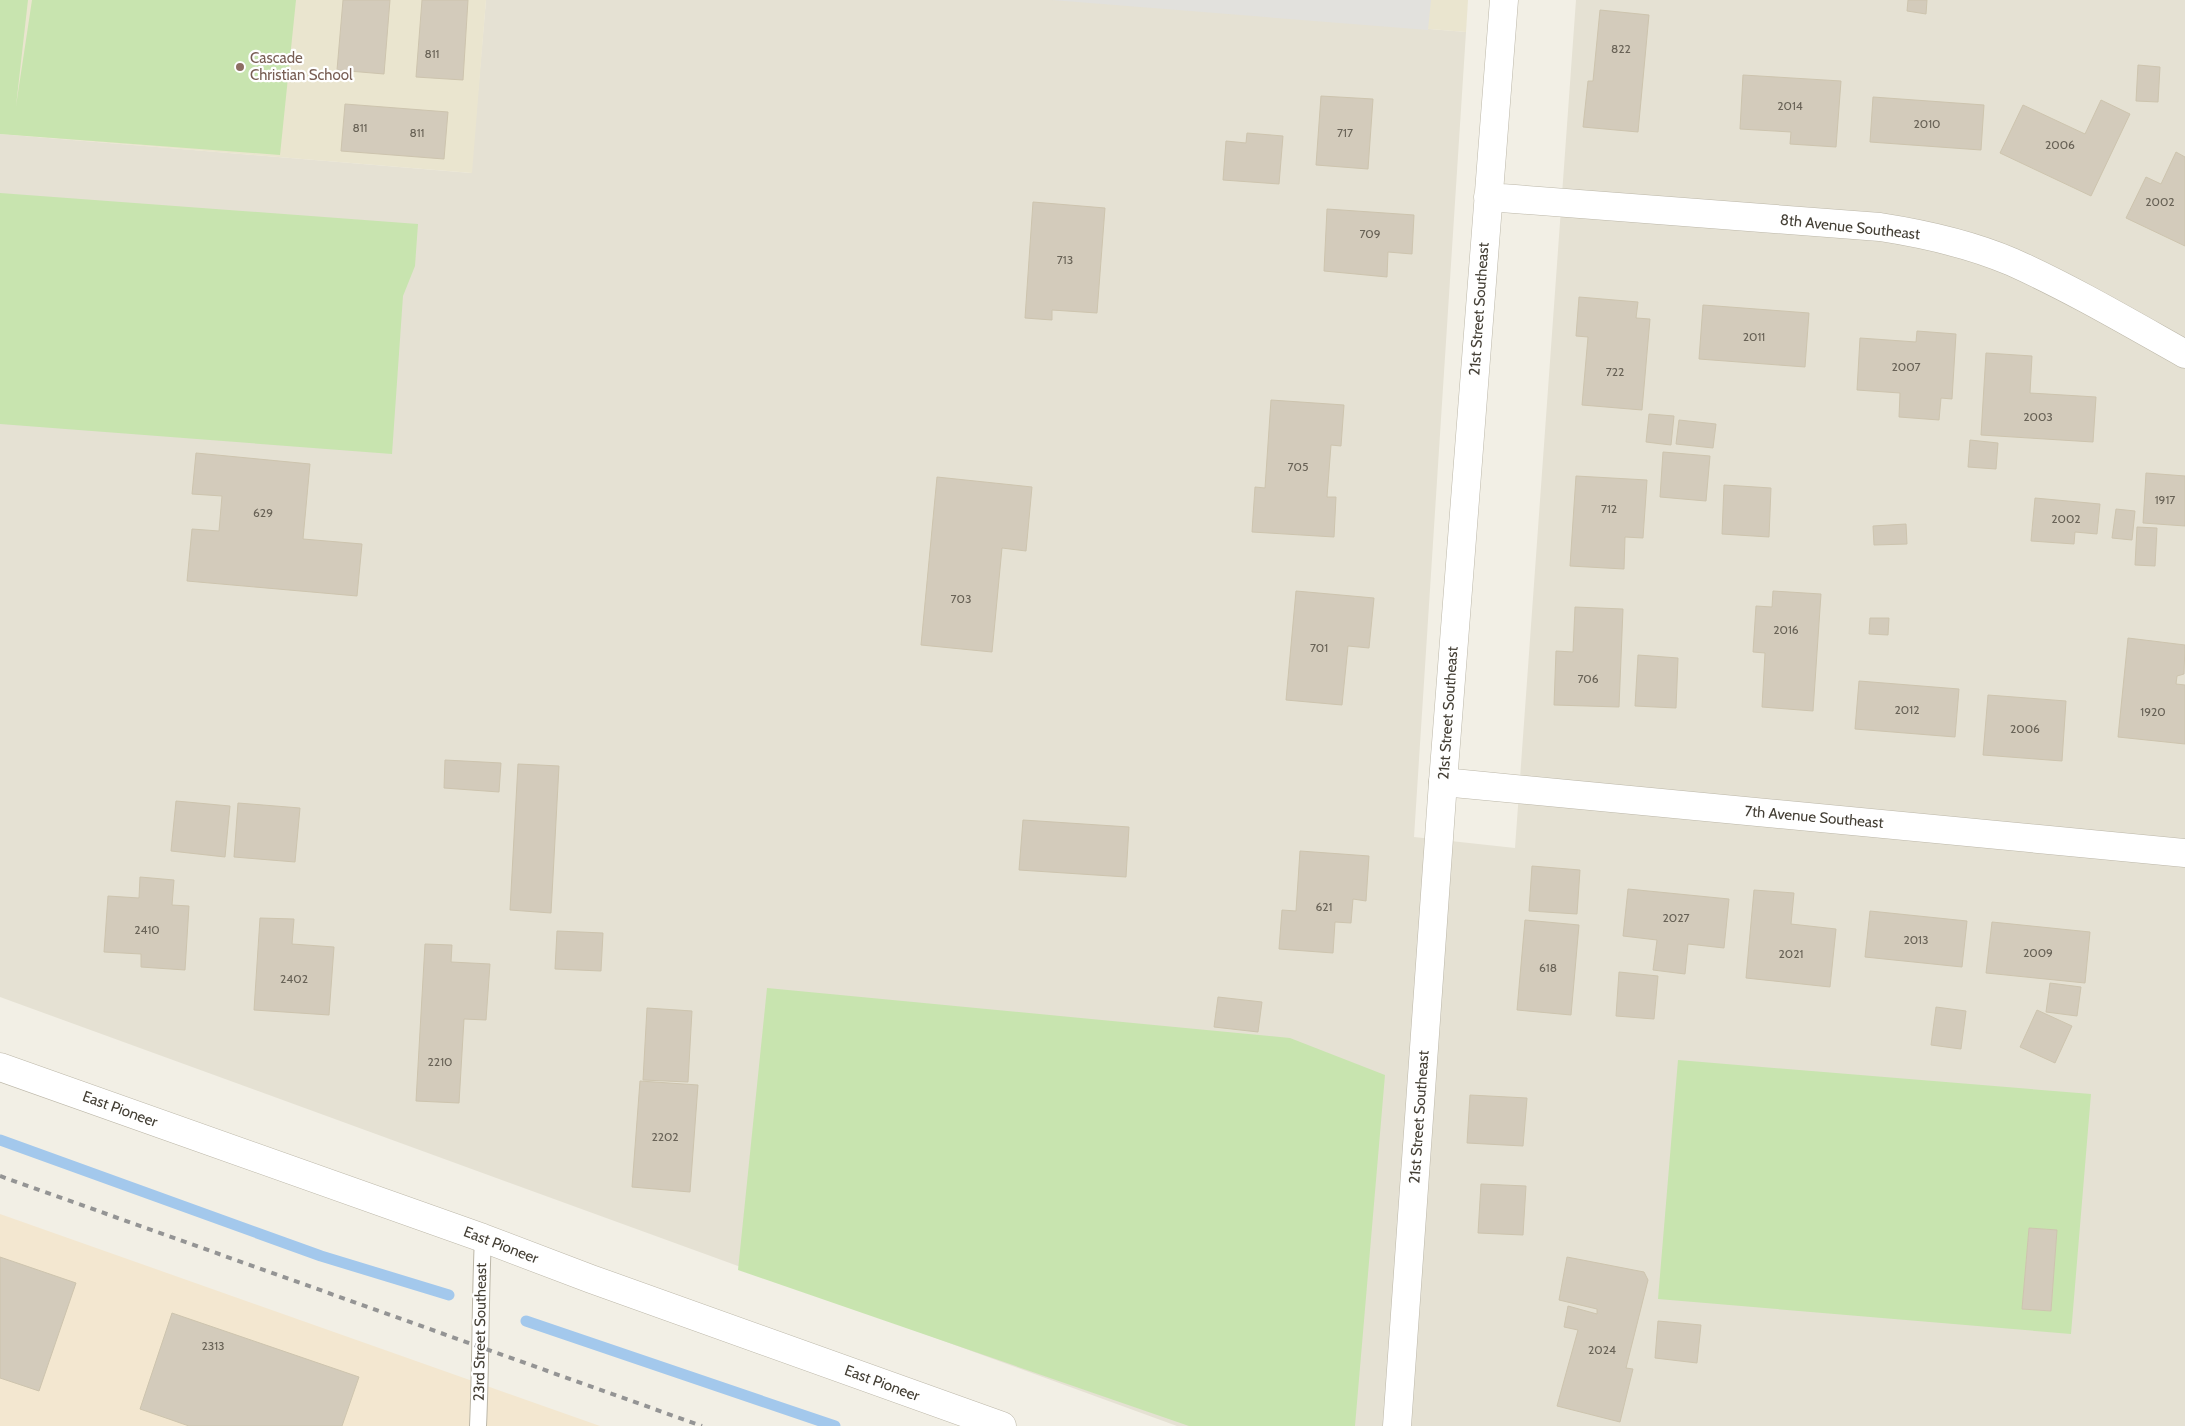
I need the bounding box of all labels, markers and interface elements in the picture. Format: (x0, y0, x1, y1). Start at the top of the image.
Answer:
house number: 822 (1611, 41, 1631, 56)
house number: 811 (424, 46, 440, 61)
place label: Cascade Christian School (250, 49, 353, 84)
marker: Cascade Christian School (234, 61, 246, 73)
house number: 2014 (1777, 98, 1803, 113)
house number: 2010 (1914, 116, 1940, 131)
house number: 811 (352, 120, 368, 135)
house number: 811 (409, 125, 425, 140)
house number: 717 (1337, 125, 1353, 140)
house number: 2006 (2045, 137, 2075, 152)
house number: 2002 (2145, 194, 2175, 209)
street label: 8th Avenue Southeast (1779, 211, 1921, 243)
house number: 709 (1359, 226, 1381, 241)
street label: 21st Street Southeast (1465, 242, 1493, 376)
house number: 713 (1057, 252, 1073, 267)
house number: 2011 (1743, 329, 1765, 344)
house number: 2007 (1892, 359, 1920, 374)
house number: 722 (1606, 364, 1624, 379)
house number: 2003 (2023, 409, 2053, 424)
house number: 705 (1288, 459, 1308, 474)
house number: 1917 (2155, 492, 2175, 507)
house number: 712 (1601, 501, 1617, 516)
house number: 629 (253, 505, 273, 520)
house number: 2002 (2051, 511, 2081, 526)
house number: 703 (951, 591, 971, 606)
house number: 2016 (1773, 622, 1799, 637)
house number: 701 (1310, 640, 1328, 655)
street label: 21st Street Southeast (1434, 646, 1462, 780)
house number: 706 (1577, 671, 1599, 686)
house number: 2012 (1895, 702, 1919, 717)
house number: 1920 (2140, 704, 2166, 719)
house number: 2006 (2010, 721, 2040, 736)
street label: 7th Avenue Southeast (1744, 802, 1884, 832)
house number: 621 (1315, 899, 1333, 914)
house number: 2027 (1663, 910, 1690, 925)
house number: 2410 (134, 922, 160, 937)
house number: 2013 (1903, 932, 1929, 947)
house number: 2009 (2023, 945, 2053, 960)
house number: 2021 (1779, 946, 1803, 961)
house number: 618 (1539, 960, 1557, 975)
house number: 2402 (280, 971, 308, 986)
street label: 21st Street Southeast (1405, 1050, 1433, 1184)
house number: 2210 (428, 1054, 452, 1069)
street label: East Pioneer (80, 1087, 160, 1131)
house number: 2202 (651, 1129, 679, 1144)
street label: East Pioneer (461, 1223, 541, 1268)
street label: 23rd Street Southeast (470, 1263, 490, 1401)
house number: 2313 (201, 1338, 225, 1353)
house number: 2024 (1588, 1342, 1616, 1357)
street label: East Pioneer (842, 1361, 922, 1405)

